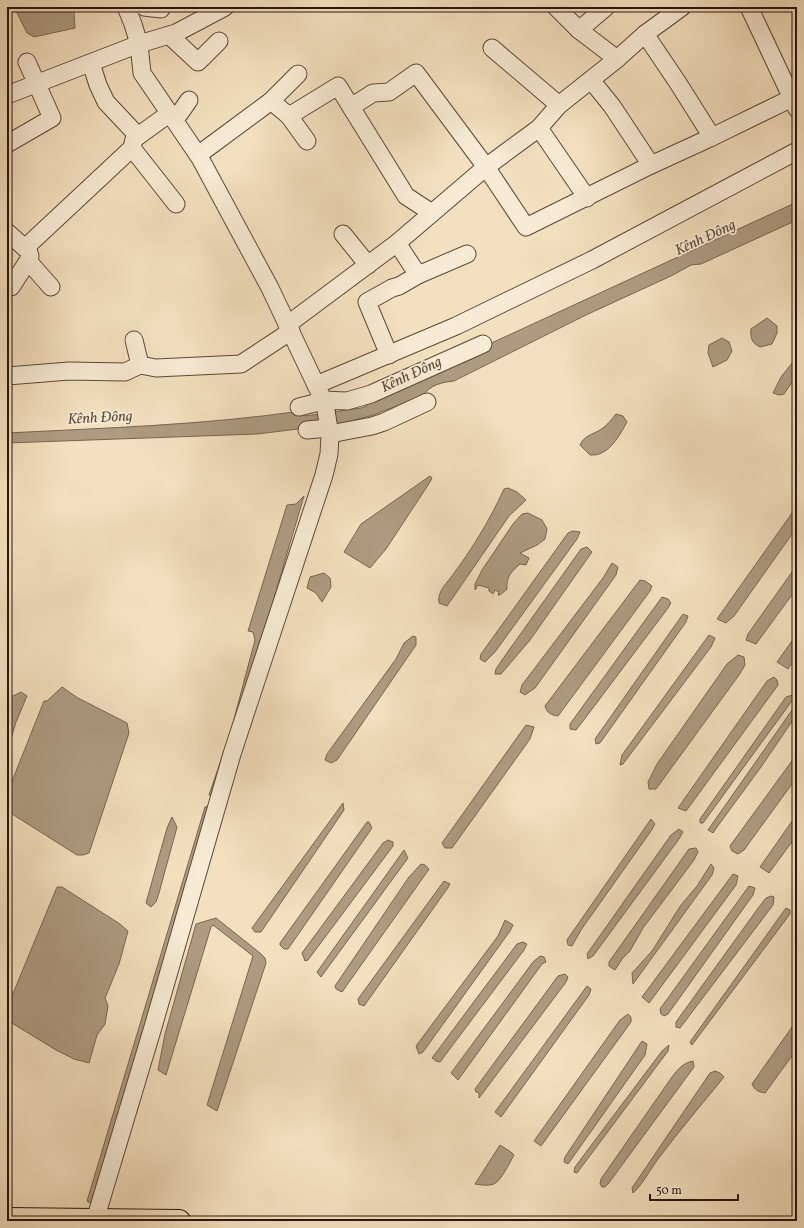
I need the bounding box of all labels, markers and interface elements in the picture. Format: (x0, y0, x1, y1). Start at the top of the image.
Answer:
water label: Kênh Đông (672, 215, 740, 262)
water label: Kênh Đông (378, 352, 446, 399)
water label: Kênh Đông (67, 406, 133, 431)
scale bar (650, 1176, 738, 1202)
text: 50 m (656, 1183, 682, 1199)

